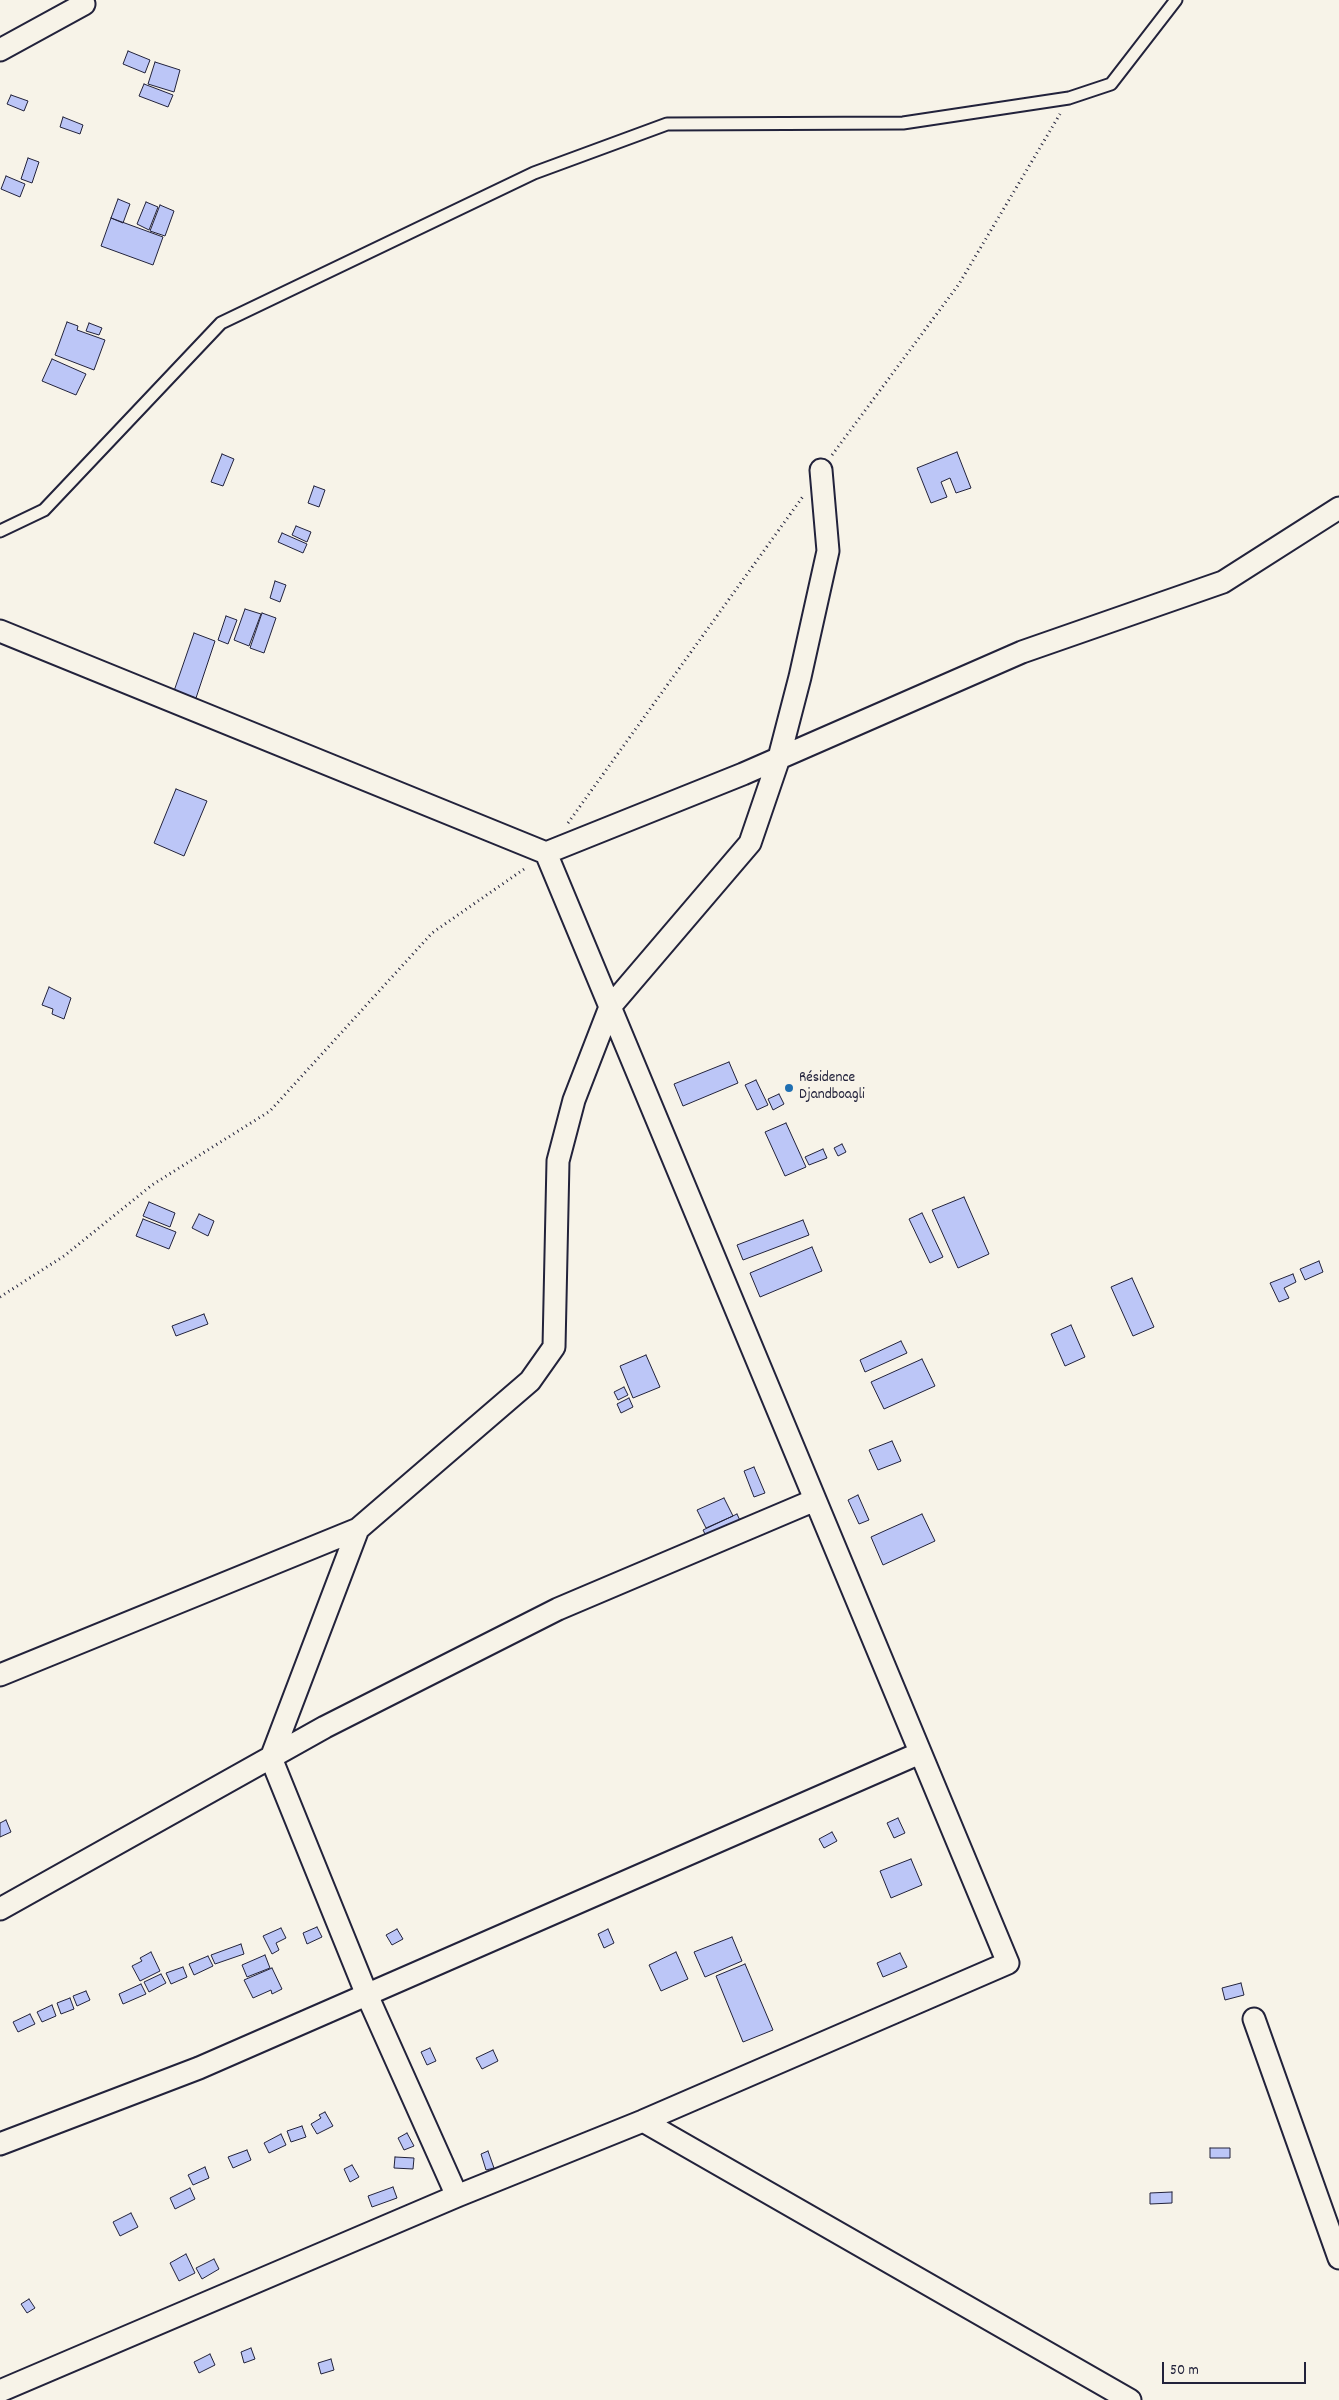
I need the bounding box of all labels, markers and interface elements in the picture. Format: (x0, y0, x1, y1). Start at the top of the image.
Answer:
place label: Résidence Djandboagli (799, 1070, 865, 1105)
marker: Résidence Djandboagli (783, 1082, 795, 1094)
scale bar (1164, 2352, 1308, 2384)
text: 50 m (1170, 2360, 1199, 2382)

